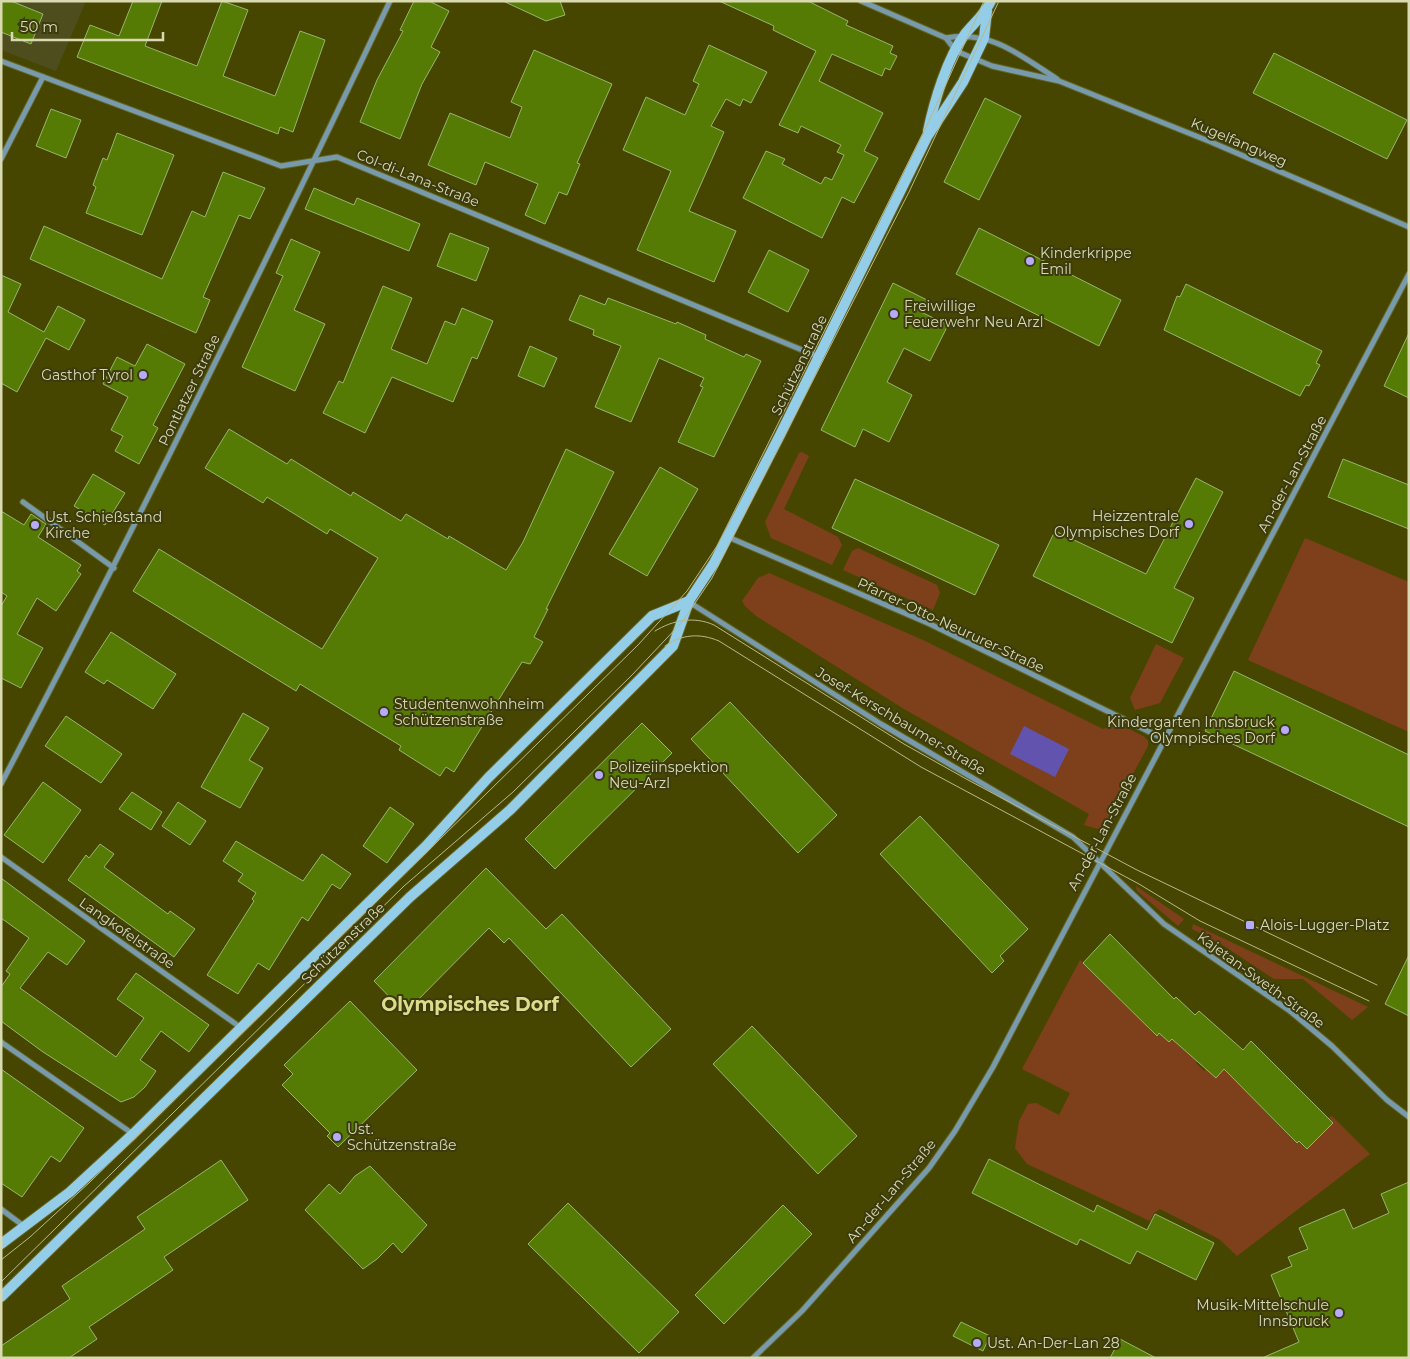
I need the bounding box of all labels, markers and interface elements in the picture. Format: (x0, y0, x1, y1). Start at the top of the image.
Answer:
scale bar (12, 10, 164, 42)
text: 50 m (20, 17, 58, 36)
street label: Kugelfangweg (1188, 114, 1290, 170)
street label: Col-di-Lana-Straße (354, 145, 482, 211)
place label: Kinderkrippe Emil (1040, 244, 1132, 278)
marker: Kinderkrippe Emil (1024, 255, 1036, 267)
place label: Freiwillige Feuerwehr Neu Arzl (904, 297, 1044, 331)
marker: Freiwillige Feuerwehr Neu Arzl (888, 308, 900, 320)
street label: Schützenstraße (767, 312, 831, 418)
street label: Pontlatzer Straße (154, 331, 224, 449)
place label: Gasthof Tyrol (41, 366, 133, 384)
marker: Gasthof Tyrol (137, 369, 149, 381)
street label: An-der-Lan-Straße (1253, 412, 1331, 536)
place label: Heizzentrale Olympisches Dorf (1054, 507, 1180, 541)
place label: Ust. Schießstand Kirche (45, 508, 162, 542)
marker: Heizzentrale Olympisches Dorf (1183, 518, 1195, 530)
marker: Ust. Schießstand Kirche (29, 519, 41, 531)
street label: Pfarrer-Otto-Neururer-Straße (855, 574, 1047, 676)
street label: Josef-Kerschbaumer-Straße (812, 663, 989, 779)
place label: Studentenwohnheim Schützenstraße (394, 695, 545, 729)
marker: Studentenwohnheim Schützenstraße (378, 706, 390, 718)
place label: Kindergarten Innsbruck Olympisches Dorf (1107, 713, 1276, 747)
marker: Kindergarten Innsbruck Olympisches Dorf (1279, 724, 1291, 736)
place label: Polizeiinspektion Neu-Arzl (609, 758, 729, 792)
marker: Polizeiinspektion Neu-Arzl (593, 769, 605, 781)
street label: An-der-Lan-Straße (1063, 770, 1141, 894)
street label: Langkofelstraße (76, 893, 178, 973)
street label: Schützenstraße (297, 898, 389, 988)
place label: Alois-Lugger-Platz (1260, 916, 1389, 934)
marker: Alois-Lugger-Platz (1244, 919, 1256, 931)
street label: Kajetan-Sweth-Straße (1194, 928, 1328, 1032)
district label: Olympisches Dorf (381, 993, 559, 1016)
place label: Ust. Schützenstraße (347, 1120, 457, 1154)
marker: Ust. Schützenstraße (331, 1131, 343, 1143)
street label: An-der-Lan-Straße (842, 1135, 940, 1247)
place label: Musik-Mittelschule Innsbruck (1196, 1296, 1330, 1330)
marker: Musik-Mittelschule Innsbruck (1333, 1307, 1345, 1319)
place label: Ust. An-Der-Lan 28 (987, 1334, 1120, 1352)
marker: Ust. An-Der-Lan 28 (971, 1337, 983, 1349)

